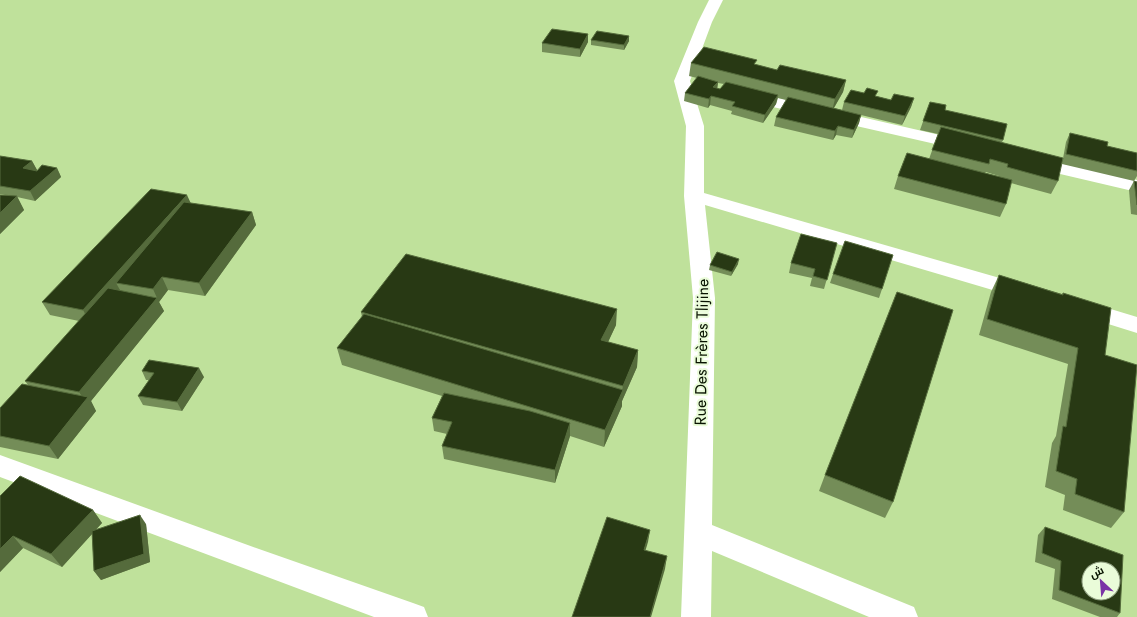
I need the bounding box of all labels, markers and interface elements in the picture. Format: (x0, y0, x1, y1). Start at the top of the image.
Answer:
street label: Rue Des Frères Tlijine (689, 278, 714, 426)
north arrow (1081, 561, 1121, 601)
text: ش (1087, 562, 1106, 582)

